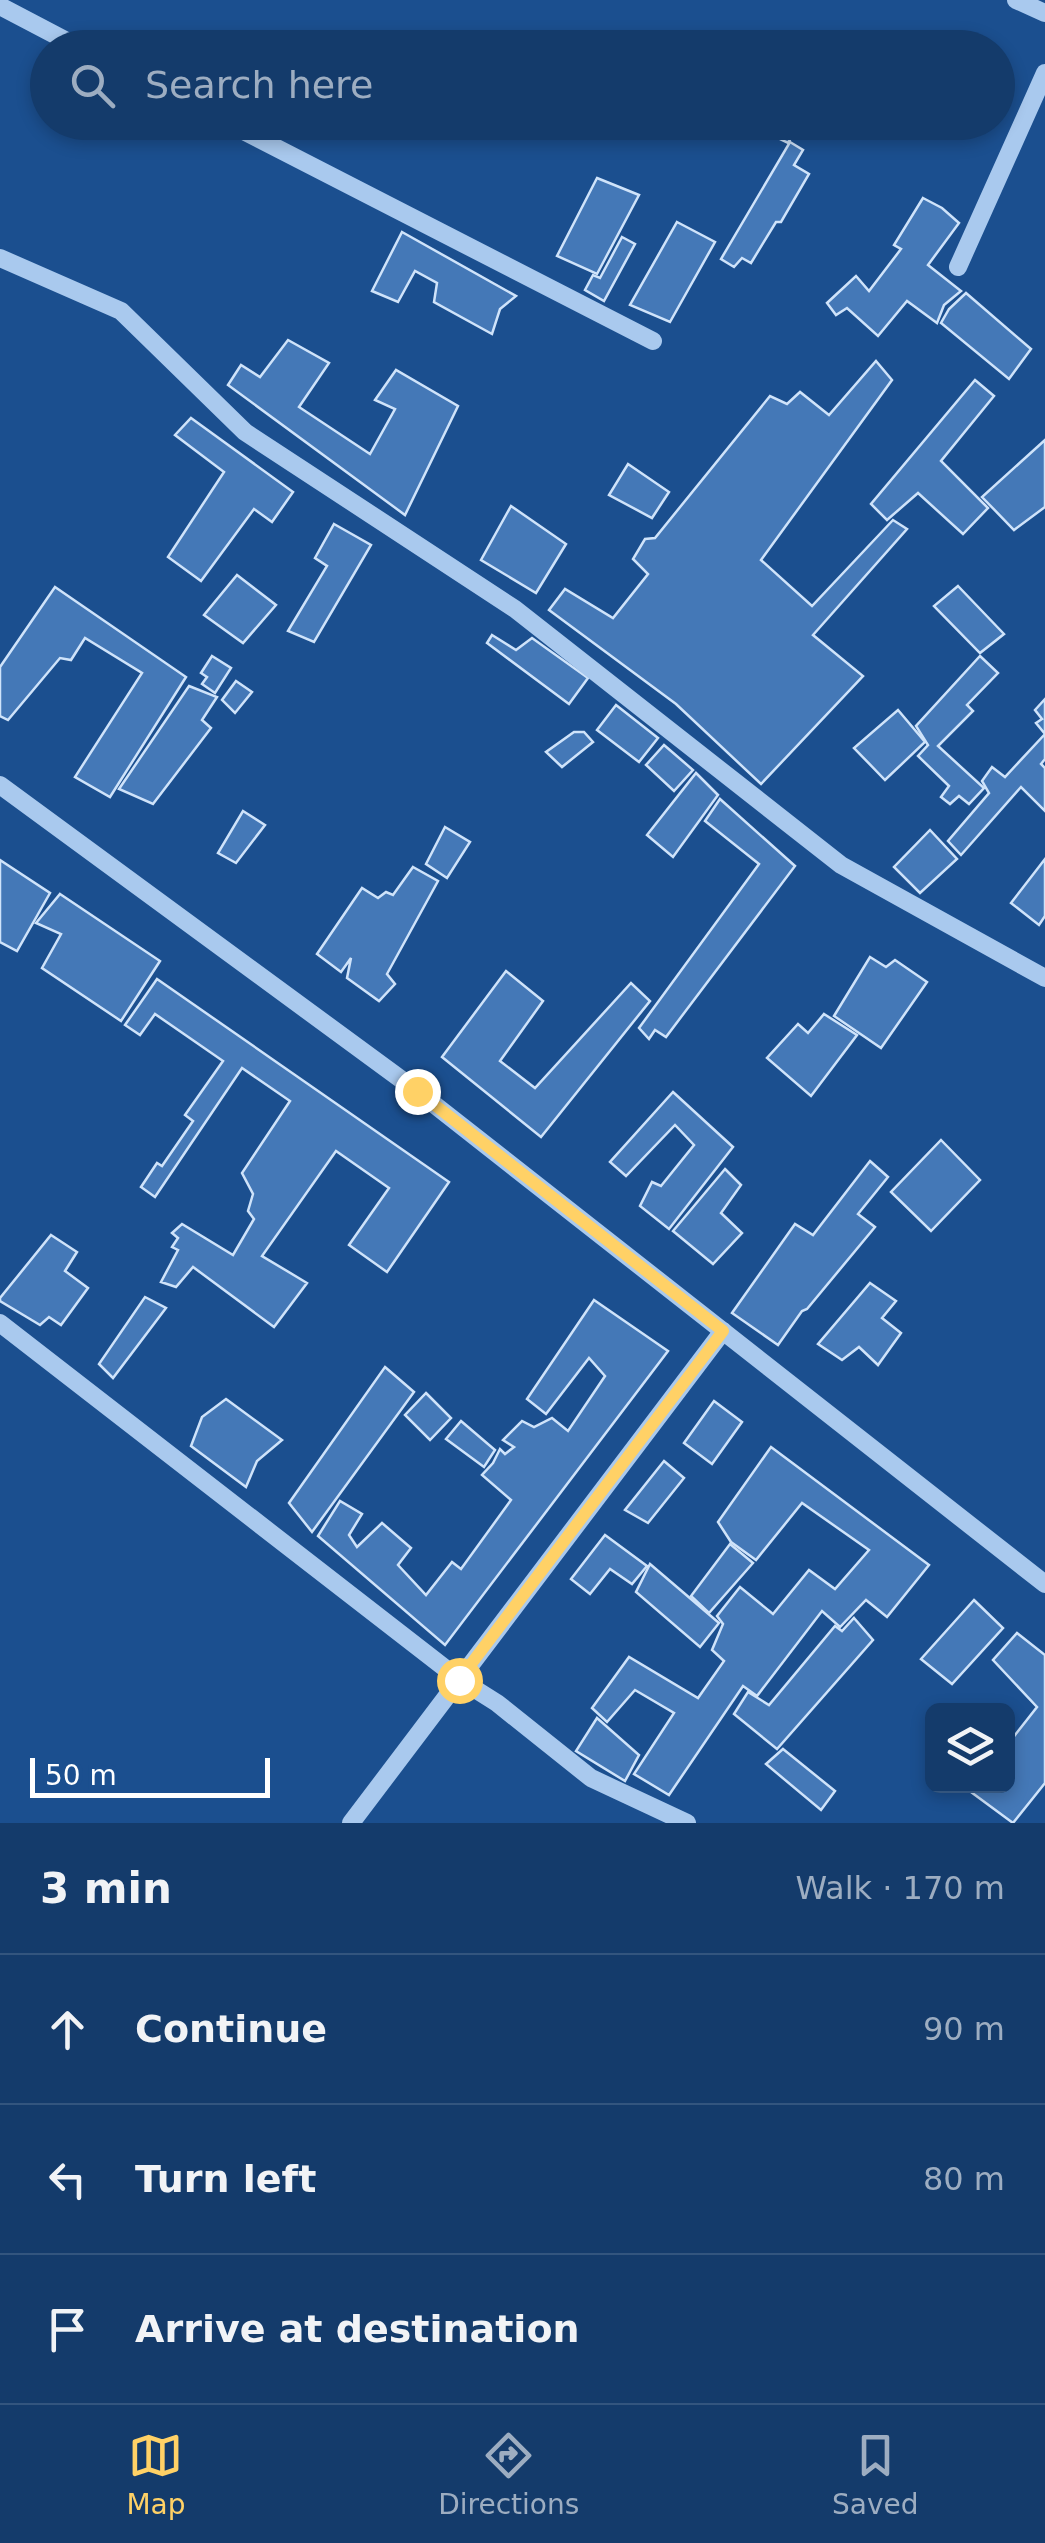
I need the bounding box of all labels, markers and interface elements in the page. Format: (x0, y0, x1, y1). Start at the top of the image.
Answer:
search box (30, 30, 1015, 140)
icon: search (65, 58, 120, 113)
text: Search here (145, 63, 373, 107)
route end (395, 1069, 441, 1115)
route start (437, 1658, 483, 1704)
map controls (925, 1703, 1015, 1793)
button: layers (925, 1703, 1015, 1793)
scale bar (30, 1753, 270, 1798)
text: 50 m (45, 1759, 117, 1792)
text: 3 min (40, 1864, 172, 1913)
text: Walk · 170 m (795, 1869, 1005, 1907)
icon: ahead (40, 2002, 95, 2057)
text: Continue (135, 2007, 327, 2051)
text: 90 m (923, 2010, 1005, 2048)
icon: left (40, 2152, 95, 2207)
text: Turn left (135, 2157, 316, 2201)
text: 80 m (923, 2160, 1005, 2198)
icon: arrive (40, 2302, 95, 2357)
text: Arrive at destination (135, 2307, 580, 2351)
tab: Map (126, 2428, 185, 2521)
tab: Directions (438, 2428, 579, 2521)
tab: Saved (832, 2428, 919, 2521)

